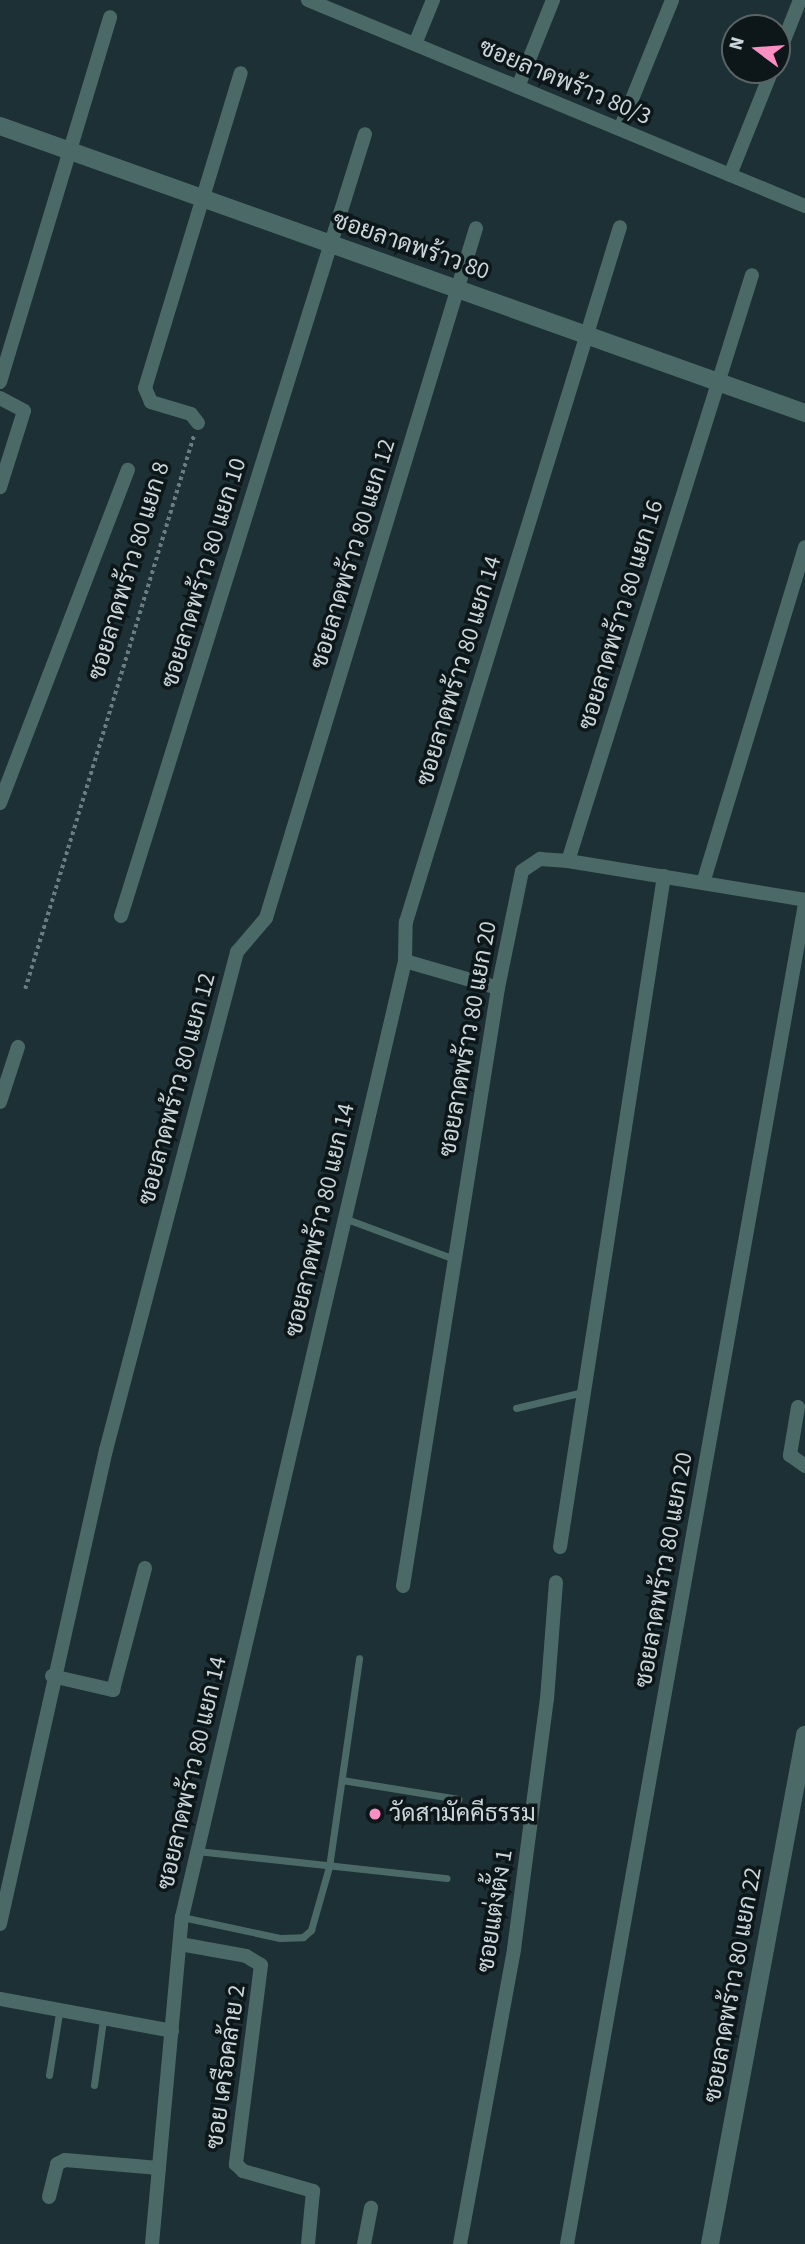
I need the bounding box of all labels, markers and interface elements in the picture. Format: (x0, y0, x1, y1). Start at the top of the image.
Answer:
north arrow (721, 14, 791, 84)
street label: ซอยลาดพร้าว 80/3 (475, 33, 655, 131)
text: N (723, 34, 752, 53)
street label: ซอยลาดพร้าว 80 (329, 206, 493, 286)
street label: ซอยลาดพร้าว 80 แยก 12 (304, 436, 402, 672)
street label: ซอยลาดพร้าว 80 แยก 10 (155, 455, 253, 691)
street label: ซอยลาดพร้าว 80 แยก 8 (82, 458, 176, 684)
street label: ซอยลาดพร้าว 80 แยก 16 (572, 497, 670, 733)
street label: ซอยลาดพร้าว 80 แยก 14 (410, 553, 508, 789)
street label: ซอยลาดพร้าว 80 แยก 20 (433, 919, 503, 1159)
street label: ซอยลาดพร้าว 80 แยก 12 (132, 970, 222, 1208)
street label: ซอยลาดพร้าว 80 แยก 14 (279, 1100, 361, 1340)
street label: ซอยลาดพร้าว 80 แยก 20 (629, 1450, 699, 1690)
street label: ซอยลาดพร้าว 80 แยก 14 (151, 1653, 233, 1893)
place label: วัดสามัคคีธรรม (389, 1800, 536, 1828)
marker: วัดสามัคคีธรรม (367, 1806, 383, 1822)
street label: ซอยแต่งตั้ง 1 (471, 1847, 519, 1975)
street label: ซอยลาดพร้าว 80 แยก 22 (698, 1865, 768, 2105)
street label: ซอย เครือคล้าย 2 (200, 1983, 252, 2151)

